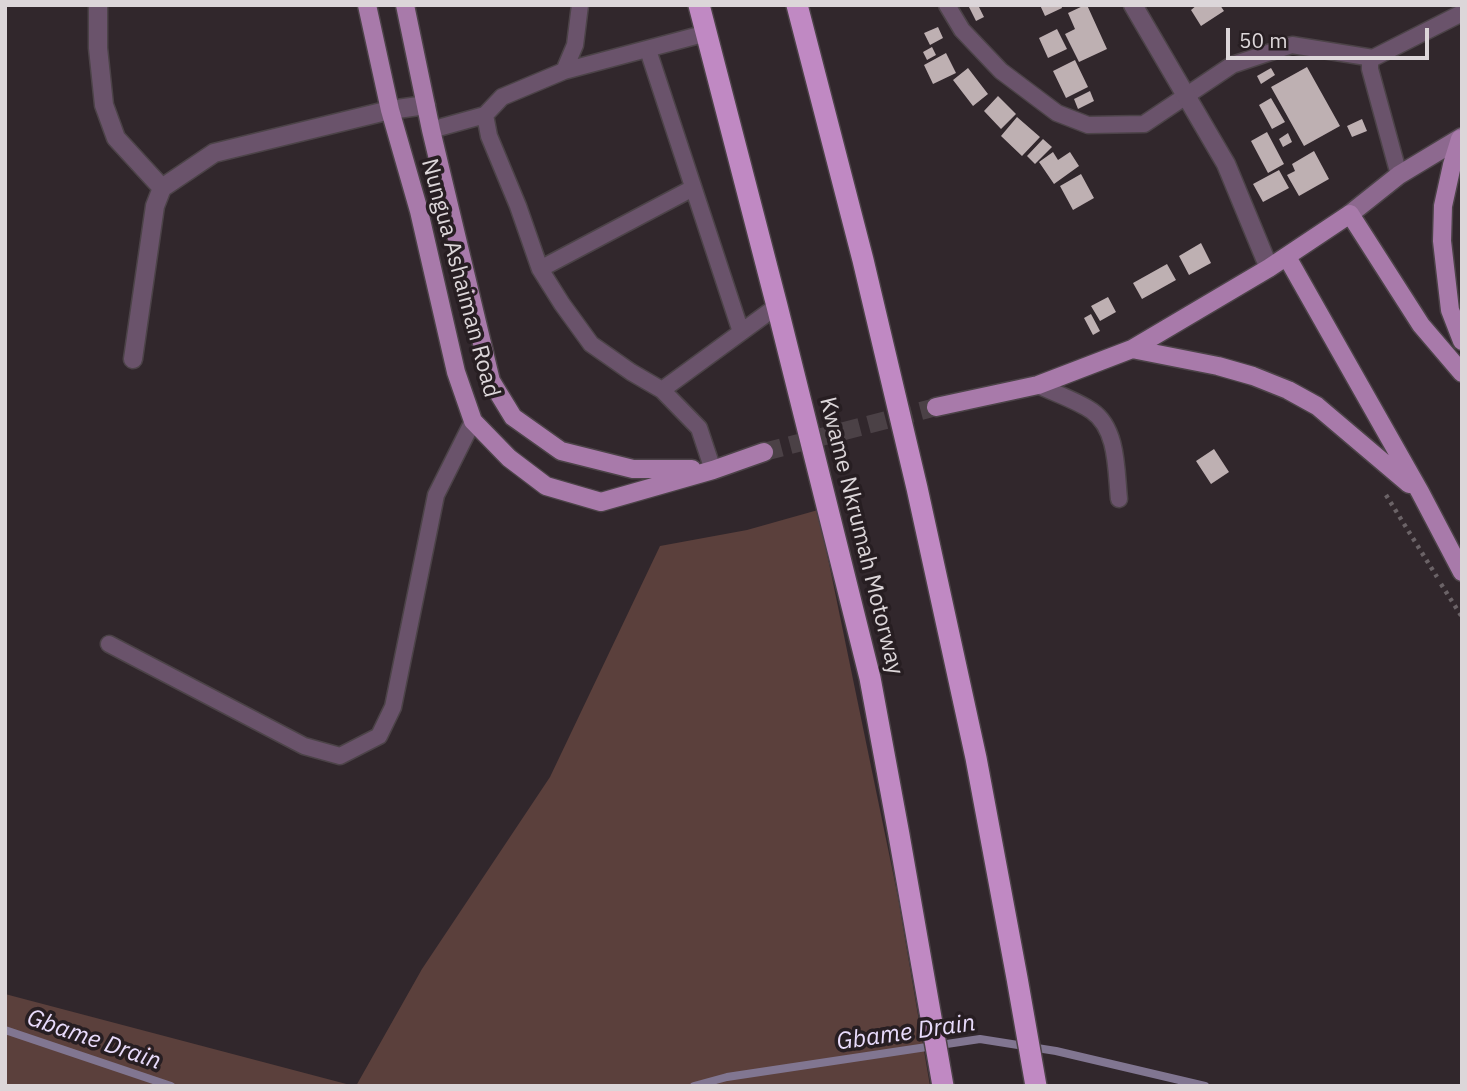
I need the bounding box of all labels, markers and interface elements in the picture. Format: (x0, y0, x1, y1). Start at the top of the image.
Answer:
scale bar (1229, 14, 1432, 58)
text: 50 m (1239, 26, 1288, 54)
street label: Nungua Ashaiman Road (415, 156, 505, 400)
street label: Kwame Nkrumah Motorway (813, 394, 909, 678)
water label: Gbame Drain (23, 1004, 165, 1076)
water label: Gbame Drain (835, 1009, 977, 1057)

